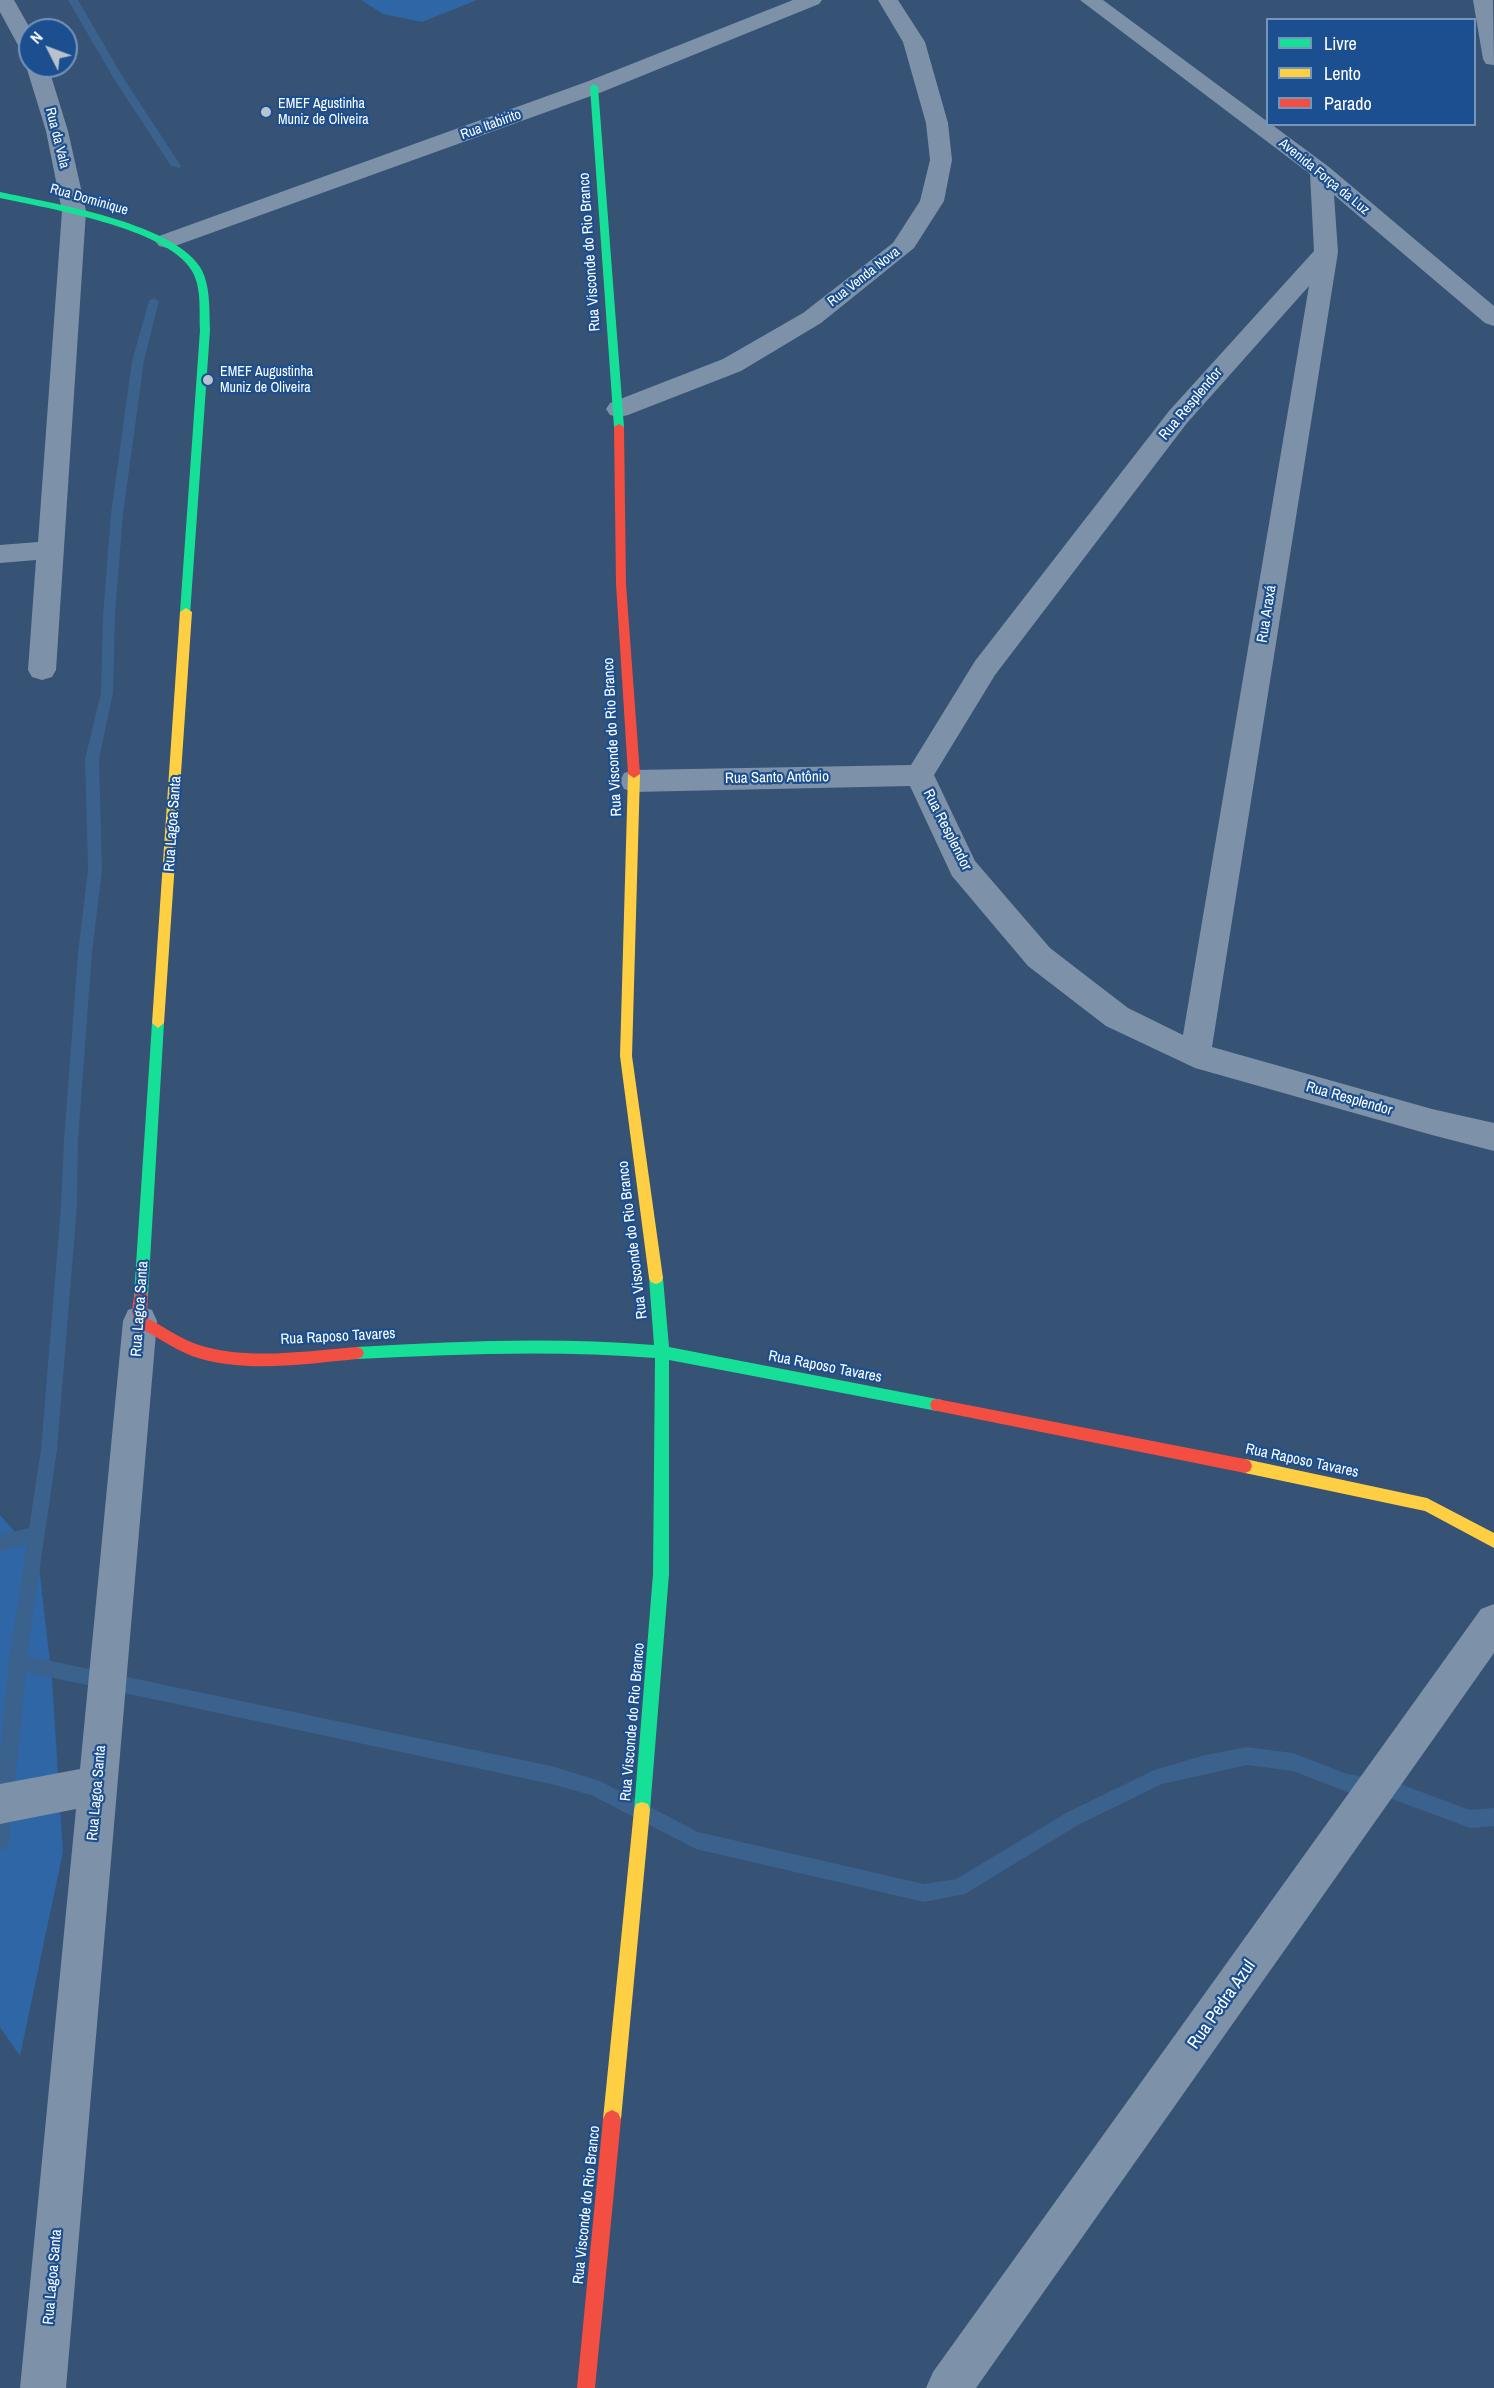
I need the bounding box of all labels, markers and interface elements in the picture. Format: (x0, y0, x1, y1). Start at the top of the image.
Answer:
north arrow (18, 18, 78, 78)
legend (1266, 18, 1476, 126)
text: N (25, 26, 47, 48)
text: Livre (1324, 31, 1357, 56)
text: Lento (1324, 61, 1361, 86)
text: Parado (1324, 91, 1372, 116)
place label: EMEF Agustinha Muniz de Oliveira (278, 96, 369, 128)
marker: EMEF Agustinha Muniz de Oliveira (259, 105, 273, 119)
street label: Rua da Vala (41, 106, 73, 170)
street label: Rua Itabirito (458, 106, 524, 144)
street label: Avenida Força da Luz (1275, 135, 1373, 219)
street label: Rua Visconde do Rio Branco (575, 172, 605, 332)
street label: Rua Dominique (48, 181, 130, 219)
street label: Rua Venda Nova (825, 244, 903, 310)
place label: EMEF Augustinha Muniz de Oliveira (220, 364, 313, 396)
street label: Rua Resplendor (1156, 364, 1226, 444)
marker: EMEF Augustinha Muniz de Oliveira (201, 373, 215, 387)
street label: Rua Araxá (1254, 584, 1280, 644)
street label: Rua Visconde do Rio Branco (600, 657, 626, 817)
street label: Rua Santo Antônio (725, 768, 829, 788)
street label: Rua Lagoa Santa (161, 776, 185, 872)
street label: Rua Resplendor (919, 786, 975, 874)
street label: Rua Resplendor (1304, 1078, 1394, 1120)
street label: Rua Visconde do Rio Branco (614, 1160, 652, 1320)
street label: Rua Lagoa Santa (128, 1261, 152, 1357)
street label: Rua Raposo Tavares (280, 1325, 396, 1349)
street label: Rua Raposo Tavares (767, 1347, 883, 1387)
street label: Rua Raposo Tavares (1244, 1440, 1360, 1482)
street label: Rua Visconde do Rio Branco (617, 1642, 649, 1802)
street label: Rua Lagoa Santa (84, 1745, 110, 1841)
street label: Rua Pedra Azul (1184, 1956, 1260, 2054)
street label: Rua Visconde do Rio Branco (570, 2125, 604, 2285)
street label: Rua Lagoa Santa (40, 2229, 66, 2325)

